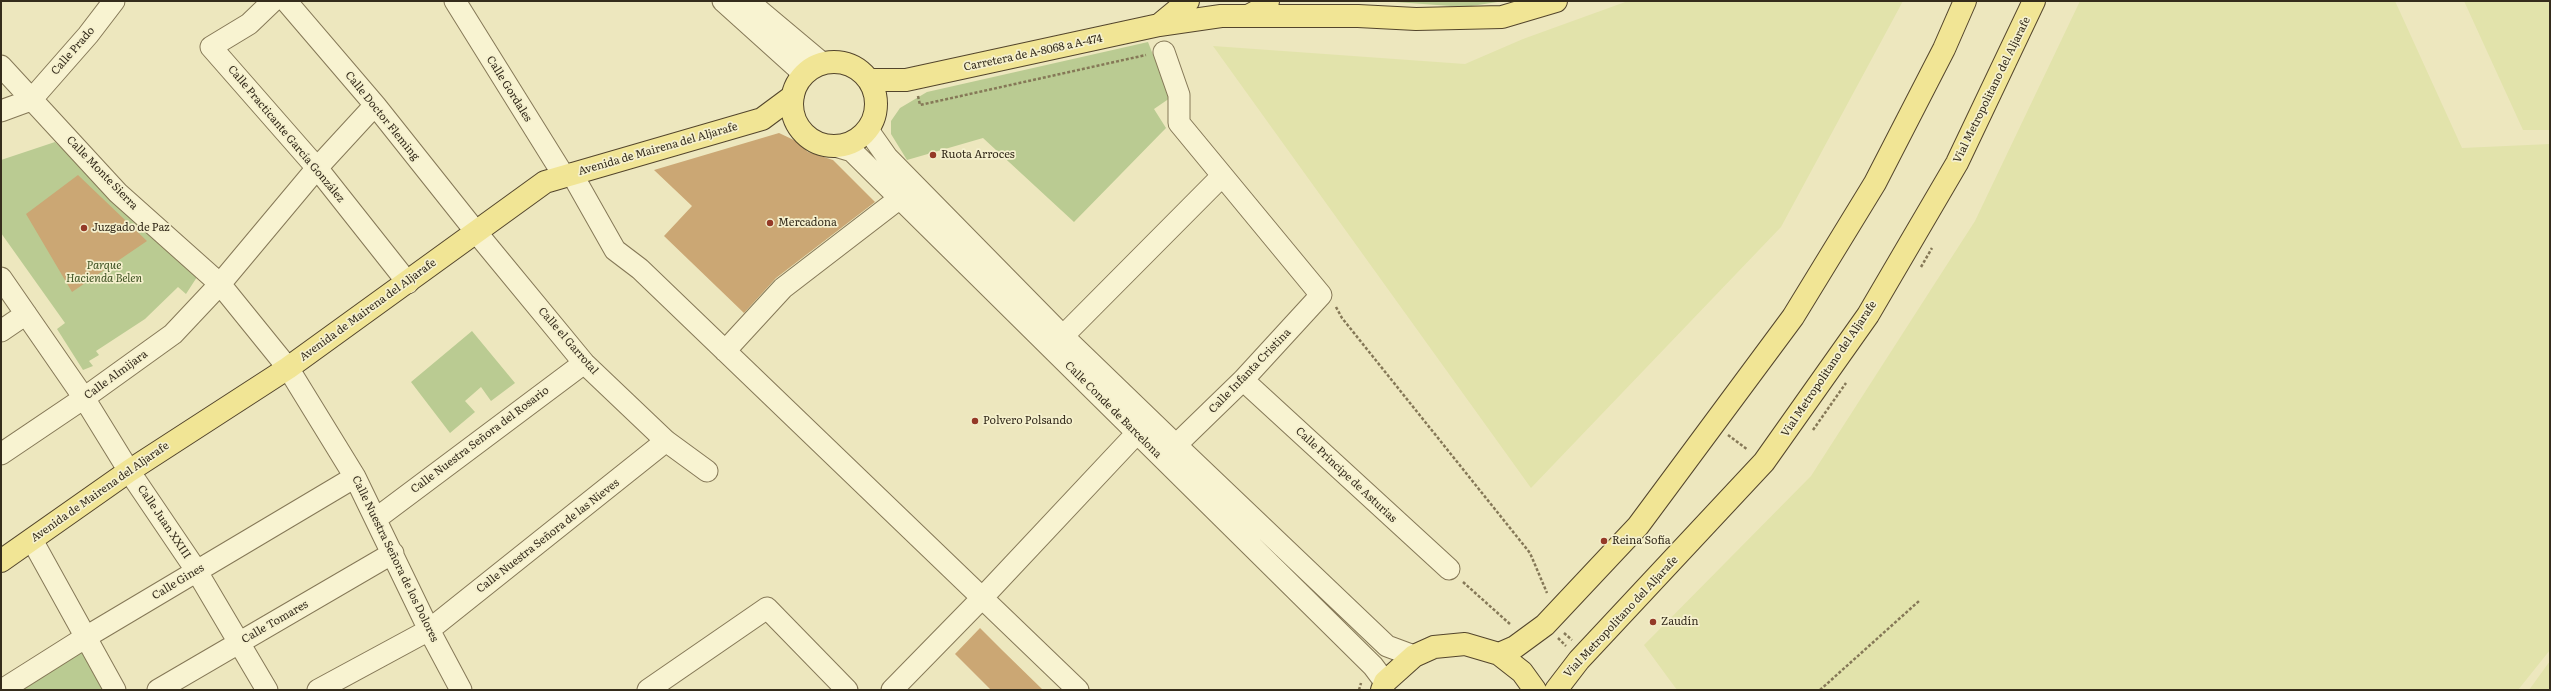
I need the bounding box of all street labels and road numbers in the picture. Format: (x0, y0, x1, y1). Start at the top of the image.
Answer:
street label: Vial Metropolitano del Aljarafe (1951, 15, 2033, 165)
street label: Calle Prado (49, 24, 97, 78)
street label: Carretera de A-8068 a A-474 (962, 32, 1104, 74)
street label: Calle Gordales (483, 54, 535, 124)
street label: Calle Practicante García González (225, 63, 347, 205)
street label: Calle Doctor Fleming (342, 69, 422, 163)
street label: Avenida de Mairena del Aljarafe (577, 120, 739, 178)
street label: Calle Monte Sierra (63, 133, 141, 213)
street label: Avenida de Mairena del Aljarafe (297, 256, 439, 364)
street label: Vial Metropolitano del Aljarafe (1778, 299, 1880, 439)
street label: Calle el Garrotal (535, 305, 601, 377)
street label: Calle Infanta Cristina (1206, 326, 1294, 416)
street label: Calle Almijara (82, 348, 150, 402)
street label: Calle Conde de Barcelona (1062, 359, 1164, 461)
street label: Calle Nuestra Señora del Rosario (408, 384, 552, 496)
street label: Calle Príncipe de Asturias (1293, 425, 1399, 525)
street label: Avenida de Mairena del Aljarafe (29, 439, 171, 545)
street label: Calle Nuestra Señora de los Dolores (349, 474, 441, 644)
street label: Calle Nuestra Señora de las Nieves (474, 476, 622, 596)
street label: Calle Juan XXIII (135, 483, 193, 561)
street label: Vial Metropolitano del Aljarafe (1561, 554, 1681, 680)
street label: Calle Gines (150, 561, 206, 603)
street label: Calle Tomares (239, 598, 311, 646)

